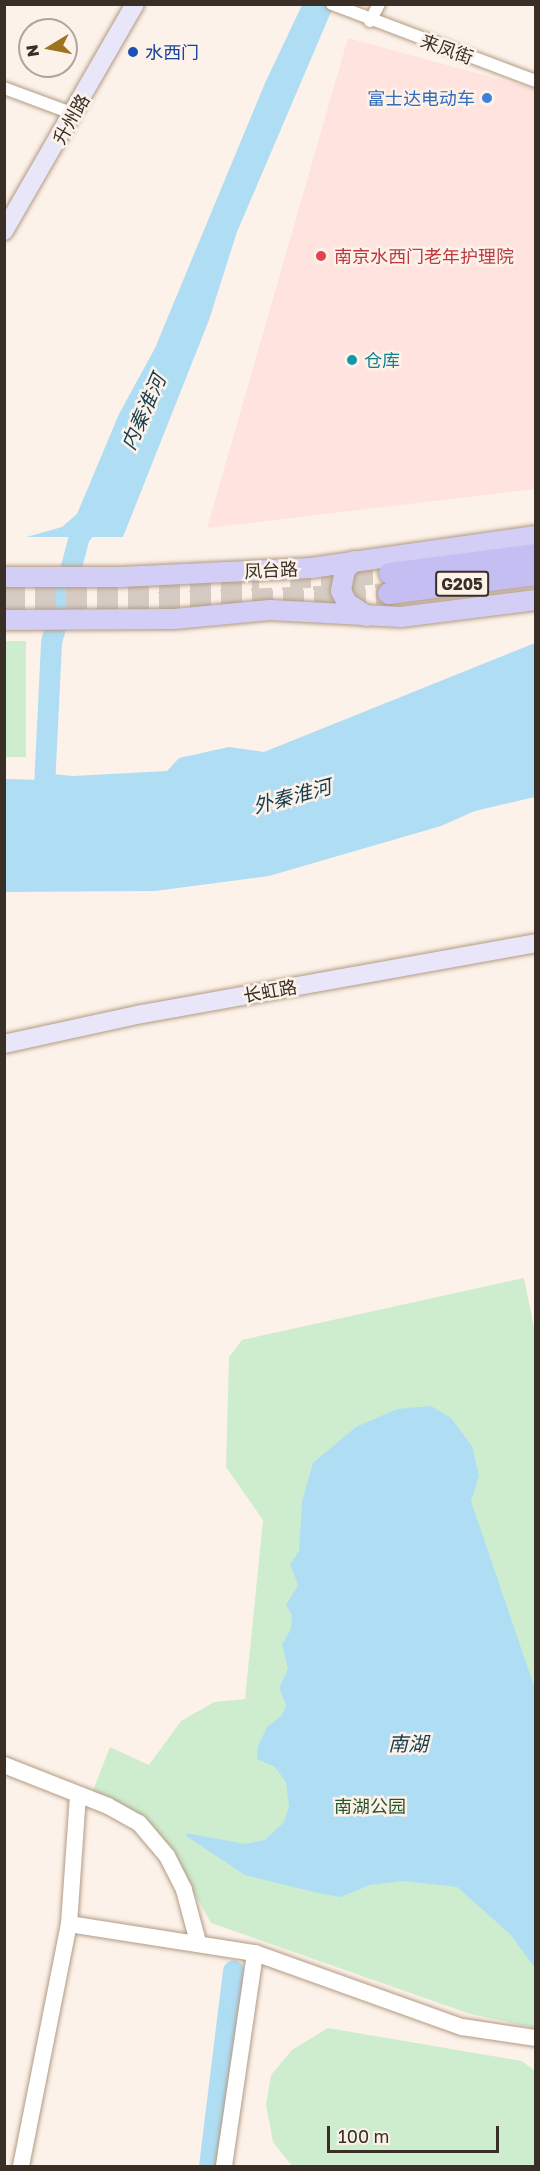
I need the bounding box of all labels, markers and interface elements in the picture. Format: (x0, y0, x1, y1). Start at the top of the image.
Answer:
north arrow (18, 18, 78, 78)
street label: 来凤街 (418, 30, 476, 68)
place label: 水西门 (145, 41, 199, 63)
text: N (21, 43, 43, 59)
marker: 水西门 (126, 45, 140, 59)
place label: 富士达电动车 (367, 87, 475, 109)
street label: 升州路 (48, 90, 94, 148)
marker: 富士达电动车 (480, 91, 494, 105)
place label: 南京水西门老年护理院 (334, 245, 514, 267)
marker: 南京水西门老年护理院 (312, 247, 330, 265)
place label: 仓库 (364, 349, 400, 371)
marker: 仓库 (345, 353, 359, 367)
water label: 内秦淮河 (116, 371, 170, 453)
street label: 凤台路 (243, 558, 299, 582)
road number: G205 (435, 571, 489, 597)
water label: 外秦淮河 (250, 774, 334, 818)
street label: 长虹路 (242, 976, 298, 1006)
water label: 南湖 (388, 1731, 428, 1755)
park label: 南湖公园 (334, 1795, 406, 1817)
scale bar (330, 2114, 502, 2152)
text: 100 m (338, 2125, 389, 2147)

